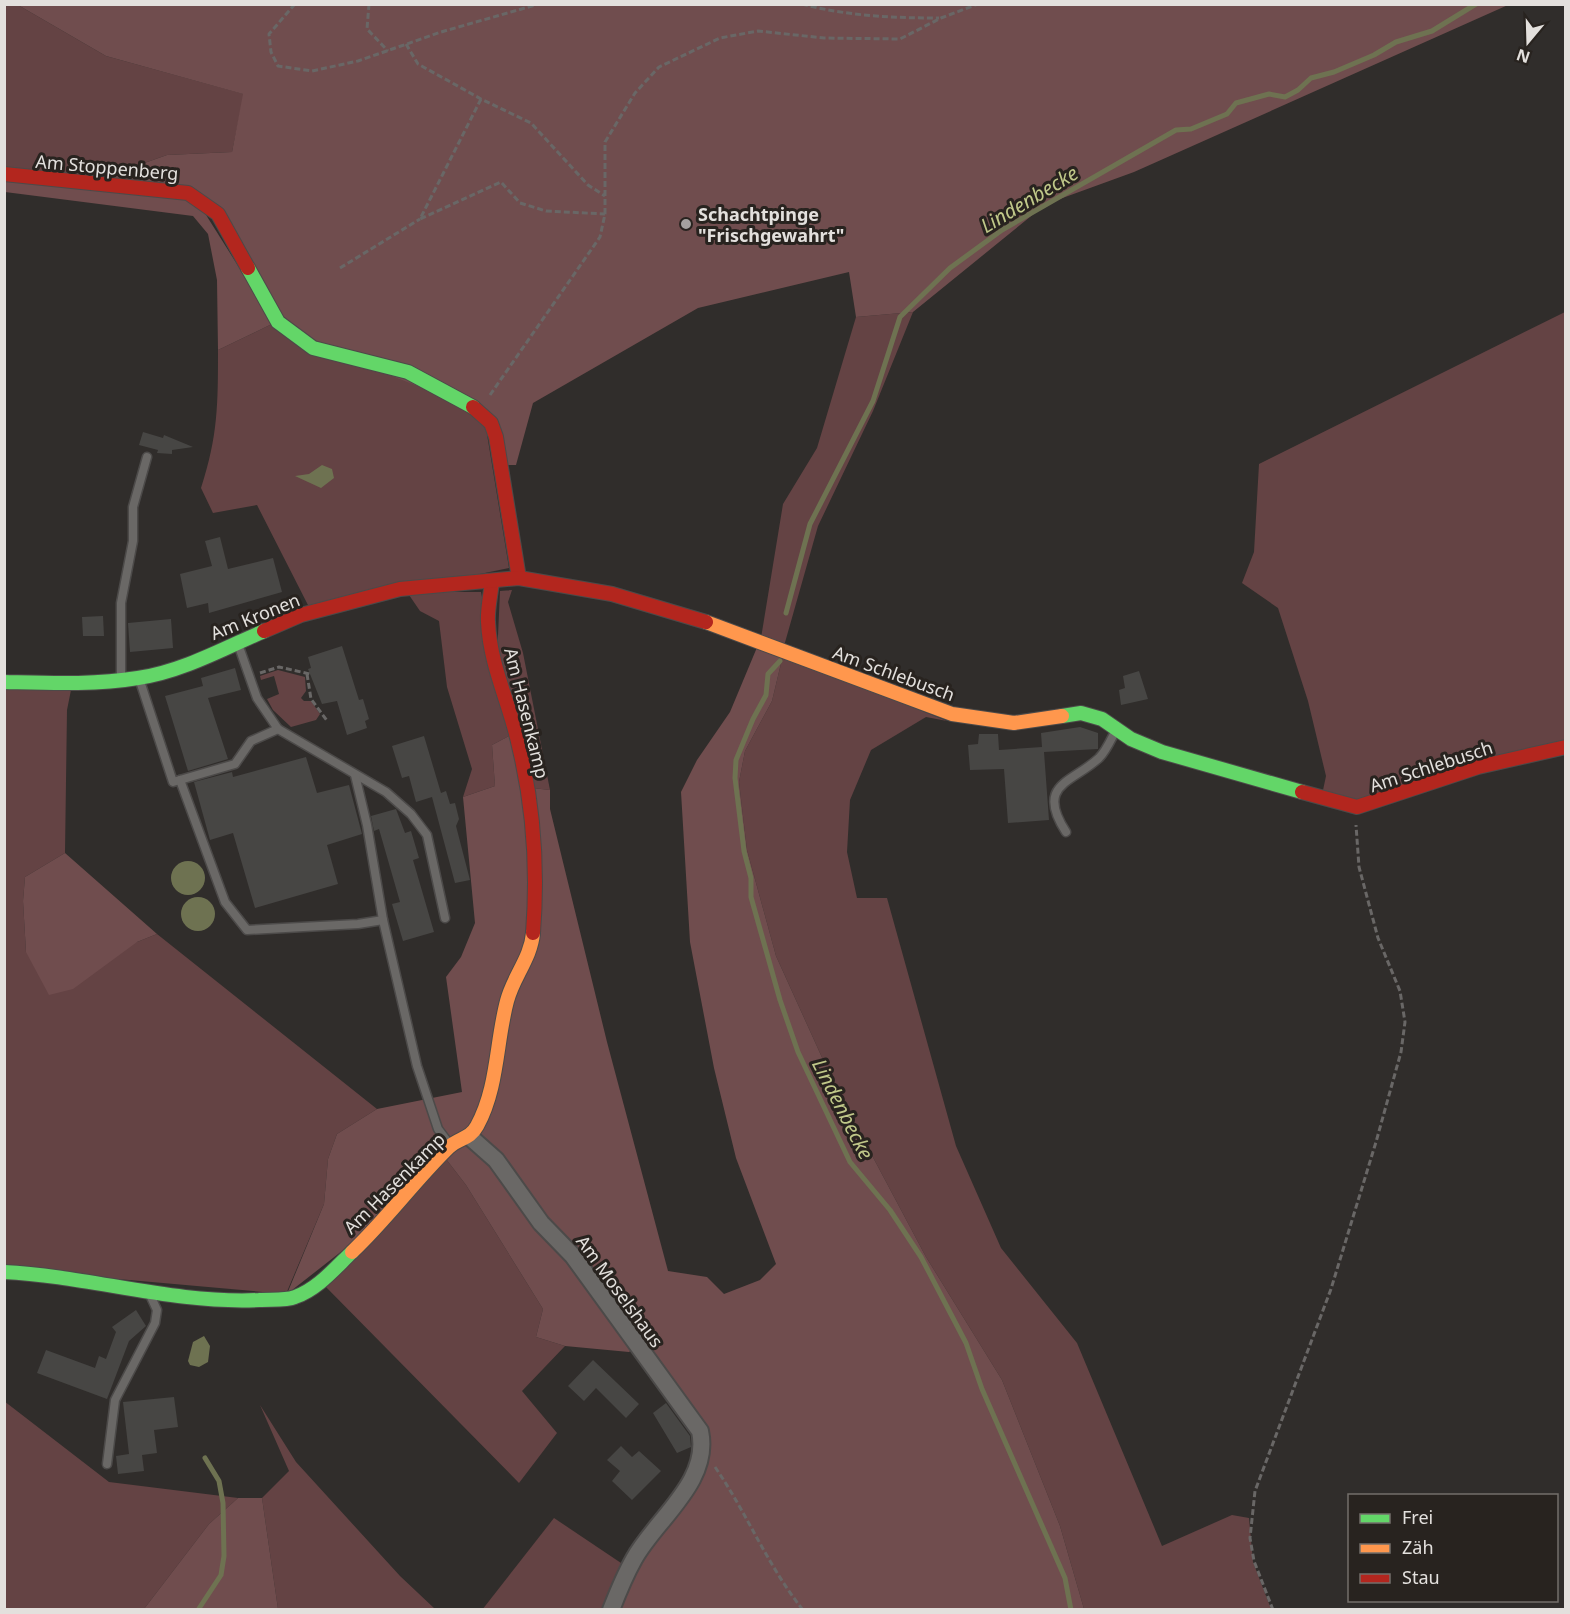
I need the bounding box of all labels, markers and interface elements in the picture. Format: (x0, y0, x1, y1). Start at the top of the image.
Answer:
north arrow (1498, 12, 1558, 72)
text: N (1513, 44, 1533, 69)
street label: Am Stoppenberg (35, 149, 179, 185)
water label: Lindenbecke (975, 159, 1083, 239)
place label: Schachtpinge "Frischgewahrt" (698, 202, 844, 247)
marker: Schachtpinge "Frischgewahrt" (679, 217, 693, 231)
street label: Am Kronen (207, 587, 303, 645)
street label: Am Schlebusch (830, 640, 958, 706)
street label: Am Hasenkamp (499, 645, 555, 781)
street label: Am Schlebusch (1366, 735, 1496, 797)
water label: Lindenbecke (806, 1054, 880, 1164)
street label: Am Hasenkamp (338, 1127, 450, 1239)
street label: Am Moselshaus (571, 1230, 669, 1352)
legend (1348, 1494, 1558, 1602)
text: Frei (1402, 1505, 1433, 1529)
text: Zäh (1402, 1535, 1434, 1559)
text: Stau (1402, 1565, 1440, 1589)

